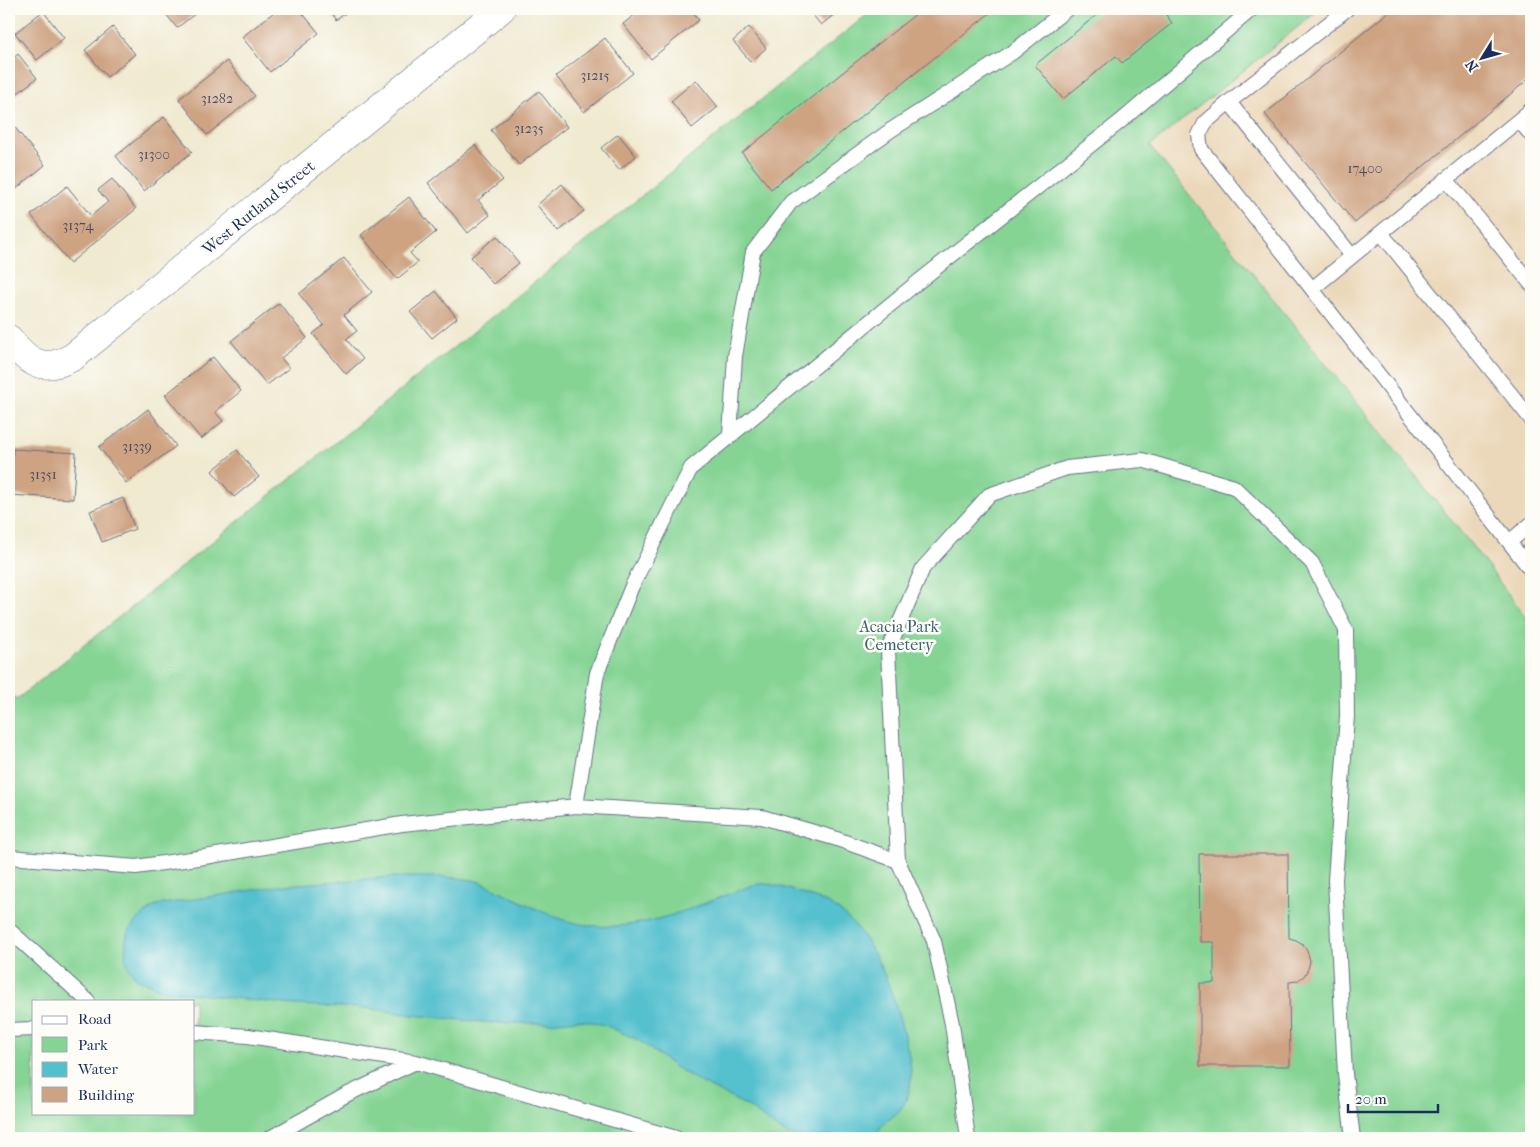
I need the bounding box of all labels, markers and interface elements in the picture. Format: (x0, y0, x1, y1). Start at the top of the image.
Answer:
north arrow (1458, 32, 1508, 82)
text: N (1462, 56, 1482, 75)
house number: 31215 (581, 67, 609, 84)
house number: 31282 (201, 90, 233, 107)
house number: 31235 (514, 120, 544, 137)
house number: 31300 (138, 146, 170, 163)
street label: West Rutland Street (198, 156, 319, 259)
house number: 17400 (1347, 160, 1383, 177)
house number: 31374 (62, 217, 94, 234)
house number: 31339 (122, 438, 152, 455)
house number: 31351 (29, 466, 57, 483)
park label: Acacia Park Cemetery (858, 617, 939, 654)
legend (32, 1000, 195, 1114)
text: Road (78, 1010, 112, 1028)
text: Park (78, 1036, 108, 1054)
text: Water (77, 1060, 118, 1078)
scale bar (1348, 1082, 1438, 1114)
text: Building (78, 1086, 135, 1104)
text: 20 m (1355, 1090, 1387, 1108)

